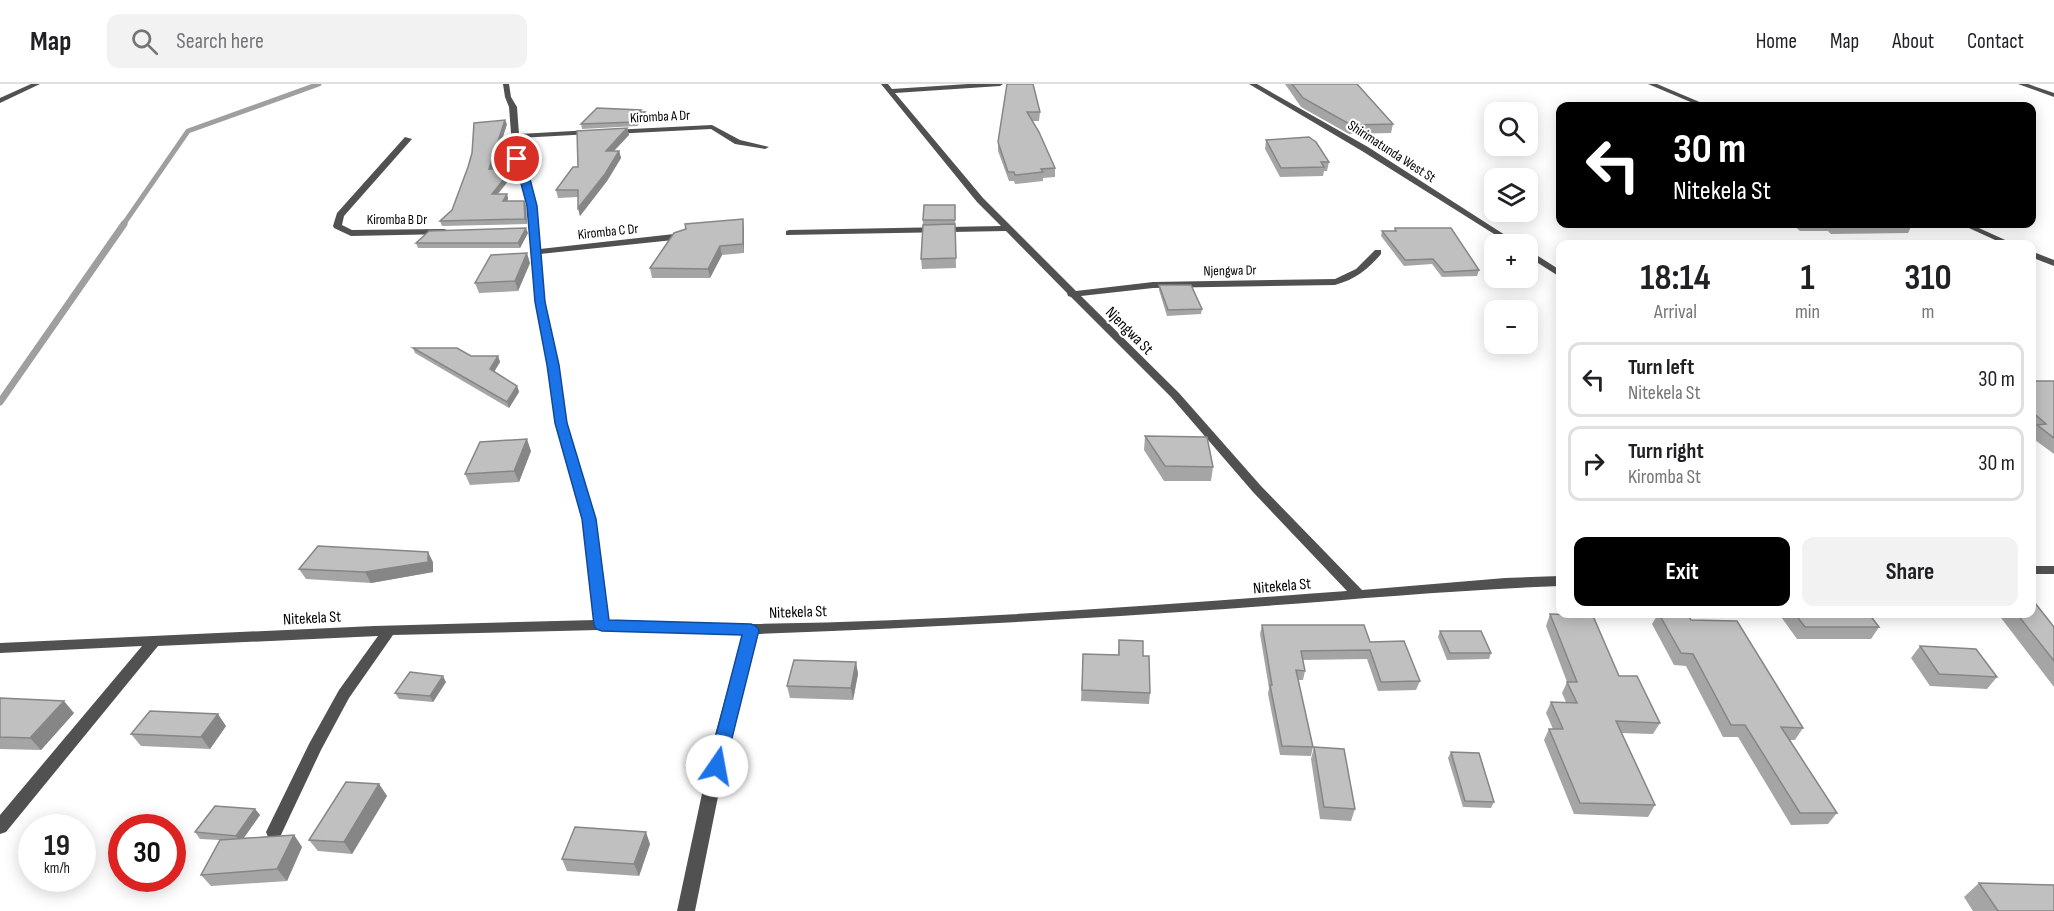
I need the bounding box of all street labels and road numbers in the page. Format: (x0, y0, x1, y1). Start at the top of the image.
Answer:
street label: Kiromba A Dr (630, 106, 690, 127)
street label: Shirimatunda West St (1345, 117, 1439, 186)
street label: Kiromba B Dr (367, 211, 427, 228)
street label: Kiromba C Dr (577, 220, 639, 243)
street label: Njengwa Dr (1203, 262, 1257, 279)
street label: Njengwa St (1101, 303, 1157, 359)
street label: Nitekela St (1252, 574, 1312, 598)
street label: Nitekela St (769, 602, 827, 623)
street label: Nitekela St (283, 607, 342, 630)

